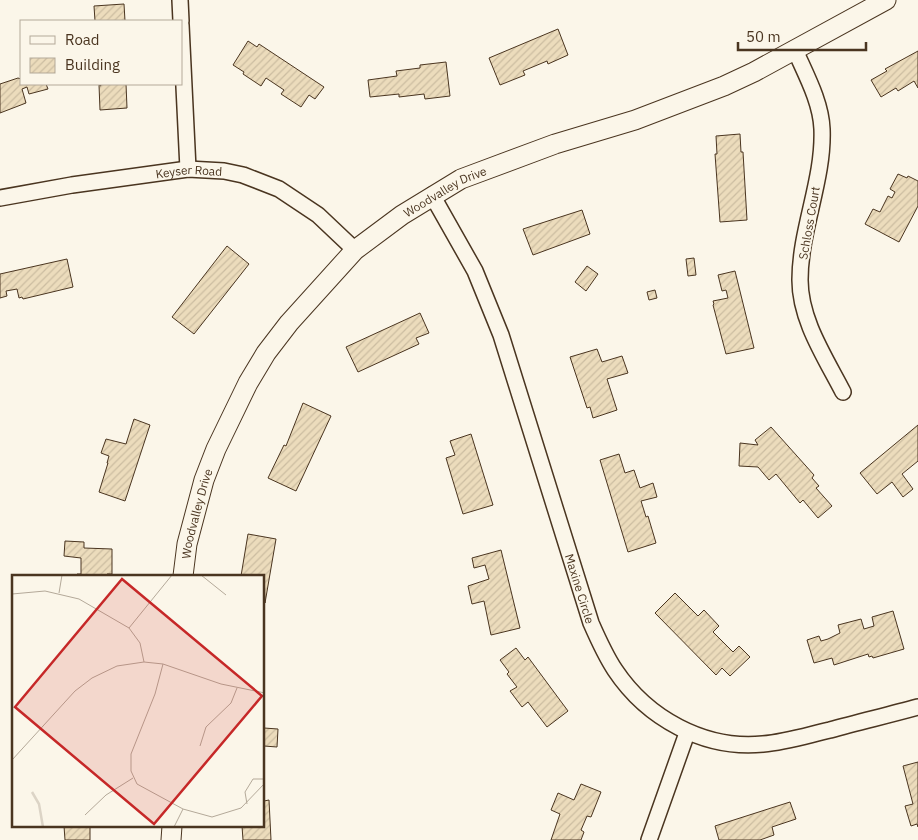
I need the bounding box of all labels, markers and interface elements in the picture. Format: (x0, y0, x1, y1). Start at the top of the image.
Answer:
legend (20, 20, 182, 85)
scale bar (738, 20, 866, 52)
text: 50 m (746, 27, 781, 46)
text: Road (65, 30, 100, 49)
text: Building (65, 55, 120, 74)
street label: Keyser Road (154, 161, 223, 181)
street label: Woodvalley Drive (400, 163, 489, 220)
street label: Schloss Court (795, 185, 823, 261)
street label: Woodvalley Drive (178, 466, 215, 560)
street label: Maxine Circle (562, 552, 598, 626)
inset map (12, 575, 265, 828)

